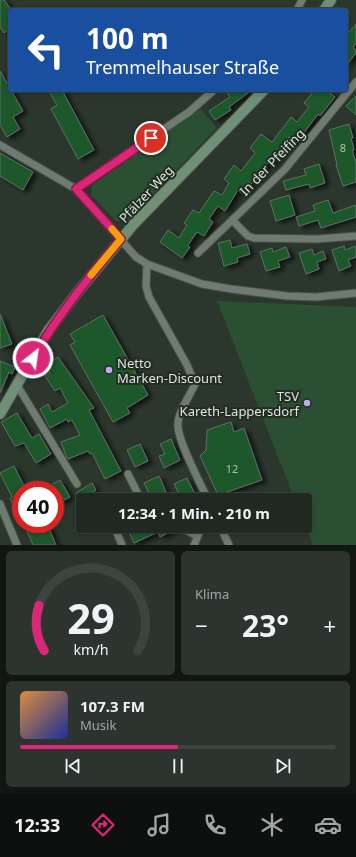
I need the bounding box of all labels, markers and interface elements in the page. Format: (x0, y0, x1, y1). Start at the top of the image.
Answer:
text: 100 m (86, 19, 169, 57)
icon: left (20, 24, 72, 76)
text: Tremmelhauser Straße (86, 55, 279, 79)
pin (134, 121, 168, 155)
street label: In der Pfeifing (235, 125, 309, 199)
icon: arrive (140, 127, 162, 149)
house number: 8 (340, 140, 346, 155)
street label: Pfälzer Weg (115, 161, 177, 227)
position arrow (12, 337, 54, 379)
place label: Netto Marken-Discount (117, 354, 222, 387)
marker: Netto Marken-Discount (104, 365, 114, 375)
place label: TSV Kareth-Lappersdorf (180, 387, 301, 420)
marker: TSV Kareth-Lappersdorf (302, 398, 312, 408)
house number: 12 (226, 461, 238, 476)
speed limit sign: 40 (12, 481, 64, 533)
text: 12:34 · 1 Min. · 210 m (118, 503, 270, 523)
text: Klima (195, 585, 229, 603)
text: 29 (67, 590, 114, 646)
text: 23° (242, 605, 289, 646)
text: − (195, 610, 208, 640)
text: + (323, 610, 336, 640)
text: km/h (73, 640, 108, 659)
text: 107.3 FM (80, 696, 145, 716)
text: Musik (80, 716, 116, 734)
icon: previous (62, 755, 84, 777)
icon: pause (167, 755, 189, 777)
icon: next (272, 755, 294, 777)
icon: directions (89, 811, 117, 839)
icon: music (145, 811, 173, 839)
icon: phone (201, 811, 229, 839)
icon: climate (258, 811, 286, 839)
icon: car (314, 811, 342, 839)
text: 12:33 (14, 813, 60, 837)

